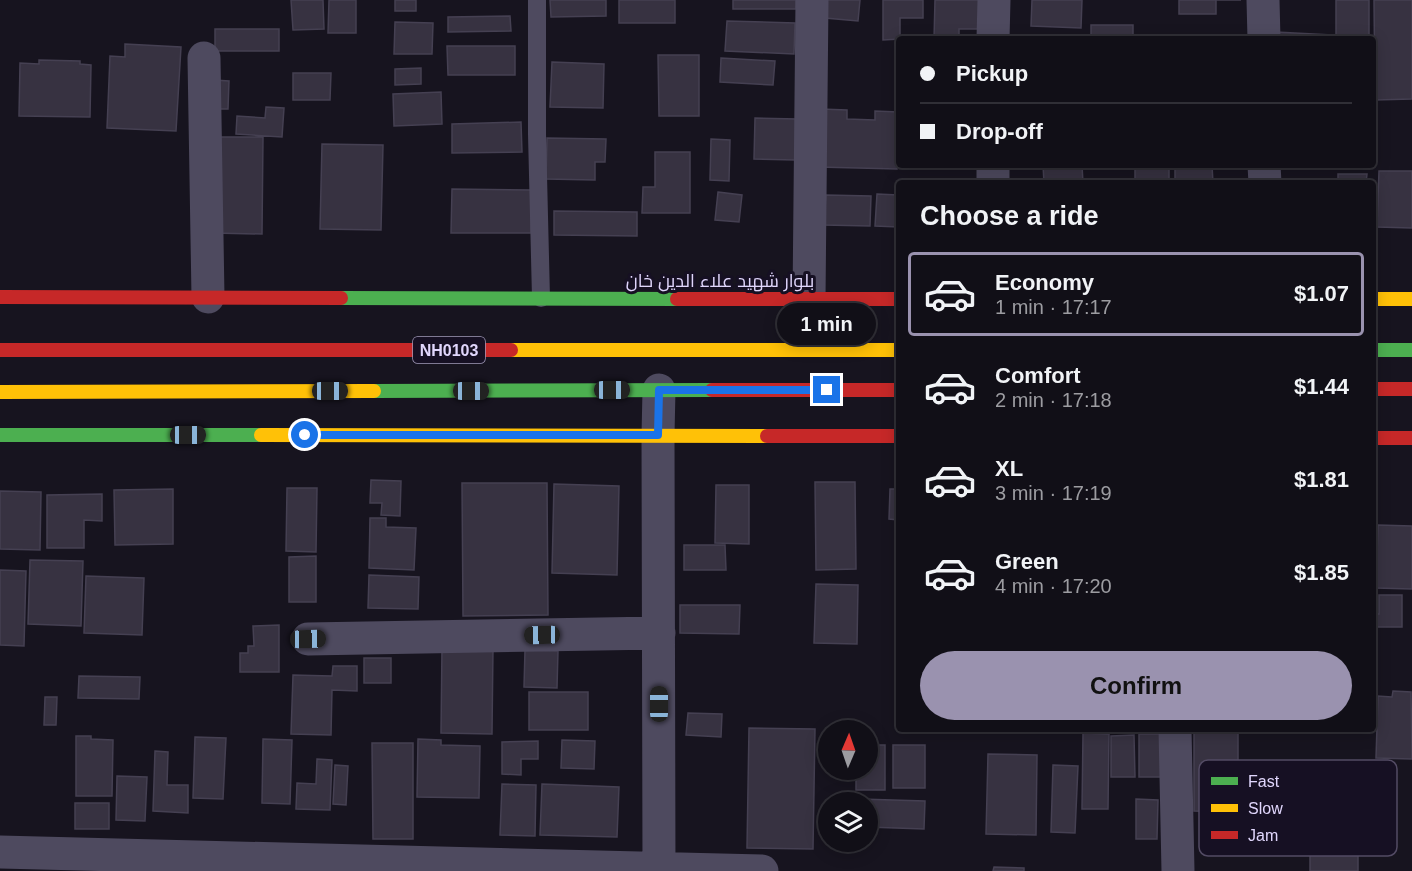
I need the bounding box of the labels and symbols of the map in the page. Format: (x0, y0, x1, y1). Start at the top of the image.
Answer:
street label: بلوار شهید علاء الدین خان (626, 271, 814, 292)
callout: 1 min (778, 303, 876, 345)
road number: NH0103 (413, 337, 485, 363)
route end (813, 376, 840, 403)
car (594, 381, 630, 399)
car (312, 382, 348, 400)
car (453, 382, 489, 400)
route start (291, 421, 318, 448)
car (170, 426, 206, 444)
car (524, 626, 560, 644)
car (290, 630, 326, 648)
car (650, 686, 668, 722)
north arrow (818, 720, 878, 780)
legend (1199, 760, 1397, 856)
text: Fast (1248, 773, 1280, 790)
text: Slow (1248, 800, 1283, 817)
text: Jam (1248, 827, 1278, 844)

